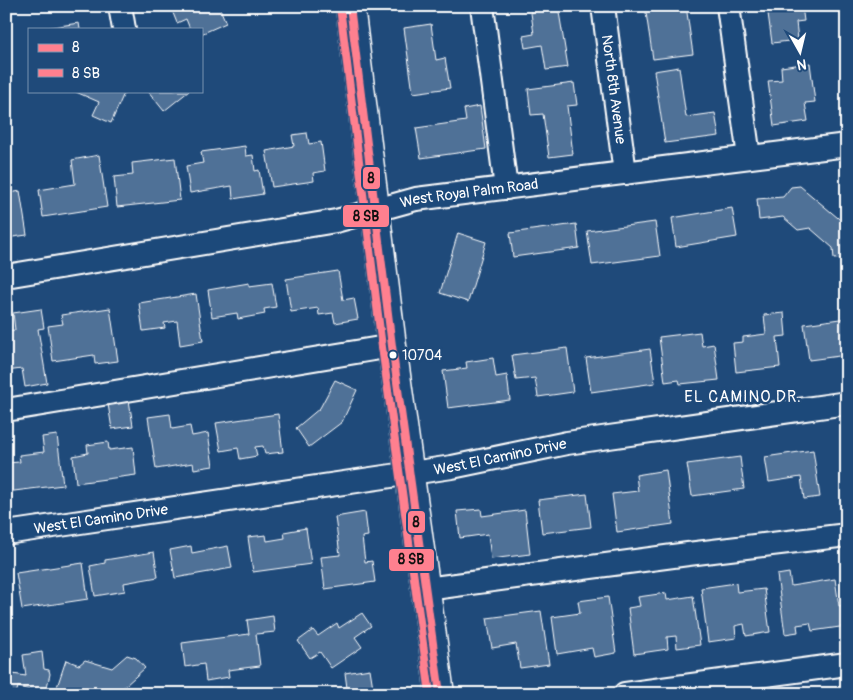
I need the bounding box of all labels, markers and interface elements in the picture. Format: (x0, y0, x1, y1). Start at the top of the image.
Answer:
legend (28, 28, 202, 92)
north arrow (776, 28, 826, 78)
street label: North 8th Avenue (597, 34, 630, 146)
text: 8 (72, 38, 80, 57)
text: N (796, 55, 808, 73)
text: 8 SB (72, 64, 100, 83)
line badge: 8 (362, 166, 381, 190)
text: 8 (367, 170, 375, 187)
street label: West Royal Palm Road (398, 175, 539, 213)
line badge: 8 SB (342, 204, 390, 228)
text: 8 SB (353, 208, 379, 225)
place label: 10704 (402, 347, 442, 364)
marker: 10704 (388, 350, 398, 360)
district label: EL CAMINO DR. (684, 387, 802, 407)
street label: West El Camino Drive (432, 434, 569, 480)
street label: West El Camino Drive (33, 500, 170, 539)
line badge: 8 (407, 510, 426, 534)
text: 8 (412, 514, 420, 531)
line badge: 8 SB (388, 548, 435, 572)
text: 8 SB (398, 551, 424, 568)

